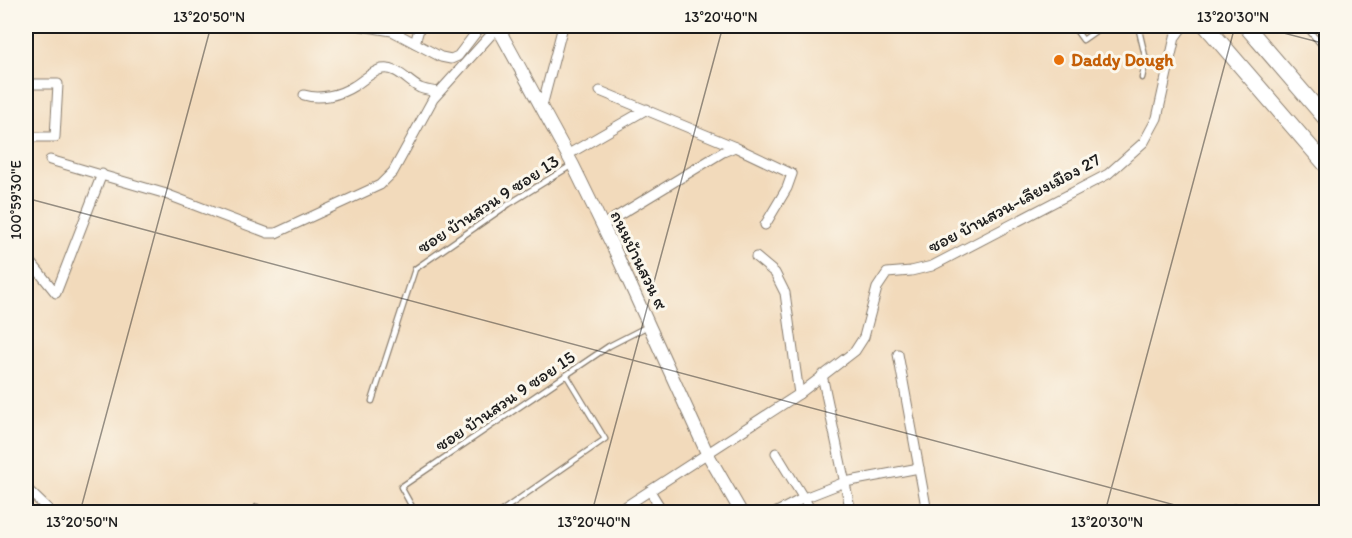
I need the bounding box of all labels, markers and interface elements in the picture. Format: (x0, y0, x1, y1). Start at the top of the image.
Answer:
text: 13°20'50"N (173, 8, 245, 26)
text: 13°20'40"N (684, 8, 758, 26)
text: 13°20'30"N (1197, 8, 1269, 26)
place label: Daddy Dough (1071, 49, 1174, 71)
marker: Daddy Dough (1052, 53, 1066, 67)
street label: ซอย บ้านสวน-เลียงเมือง 27 (924, 148, 1104, 258)
street label: ซอย บ้านสวน 9 ซอย 13 (413, 150, 563, 258)
text: 100°59'30"E (7, 160, 25, 240)
street label: ถนนบ้านสวน ๙ (606, 207, 672, 313)
street label: ซอย บ้านสวน 9 ซอย 15 (431, 346, 579, 456)
text: 13°20'50"N (46, 513, 118, 531)
text: 13°20'40"N (557, 513, 631, 531)
text: 13°20'30"N (1071, 513, 1143, 531)

